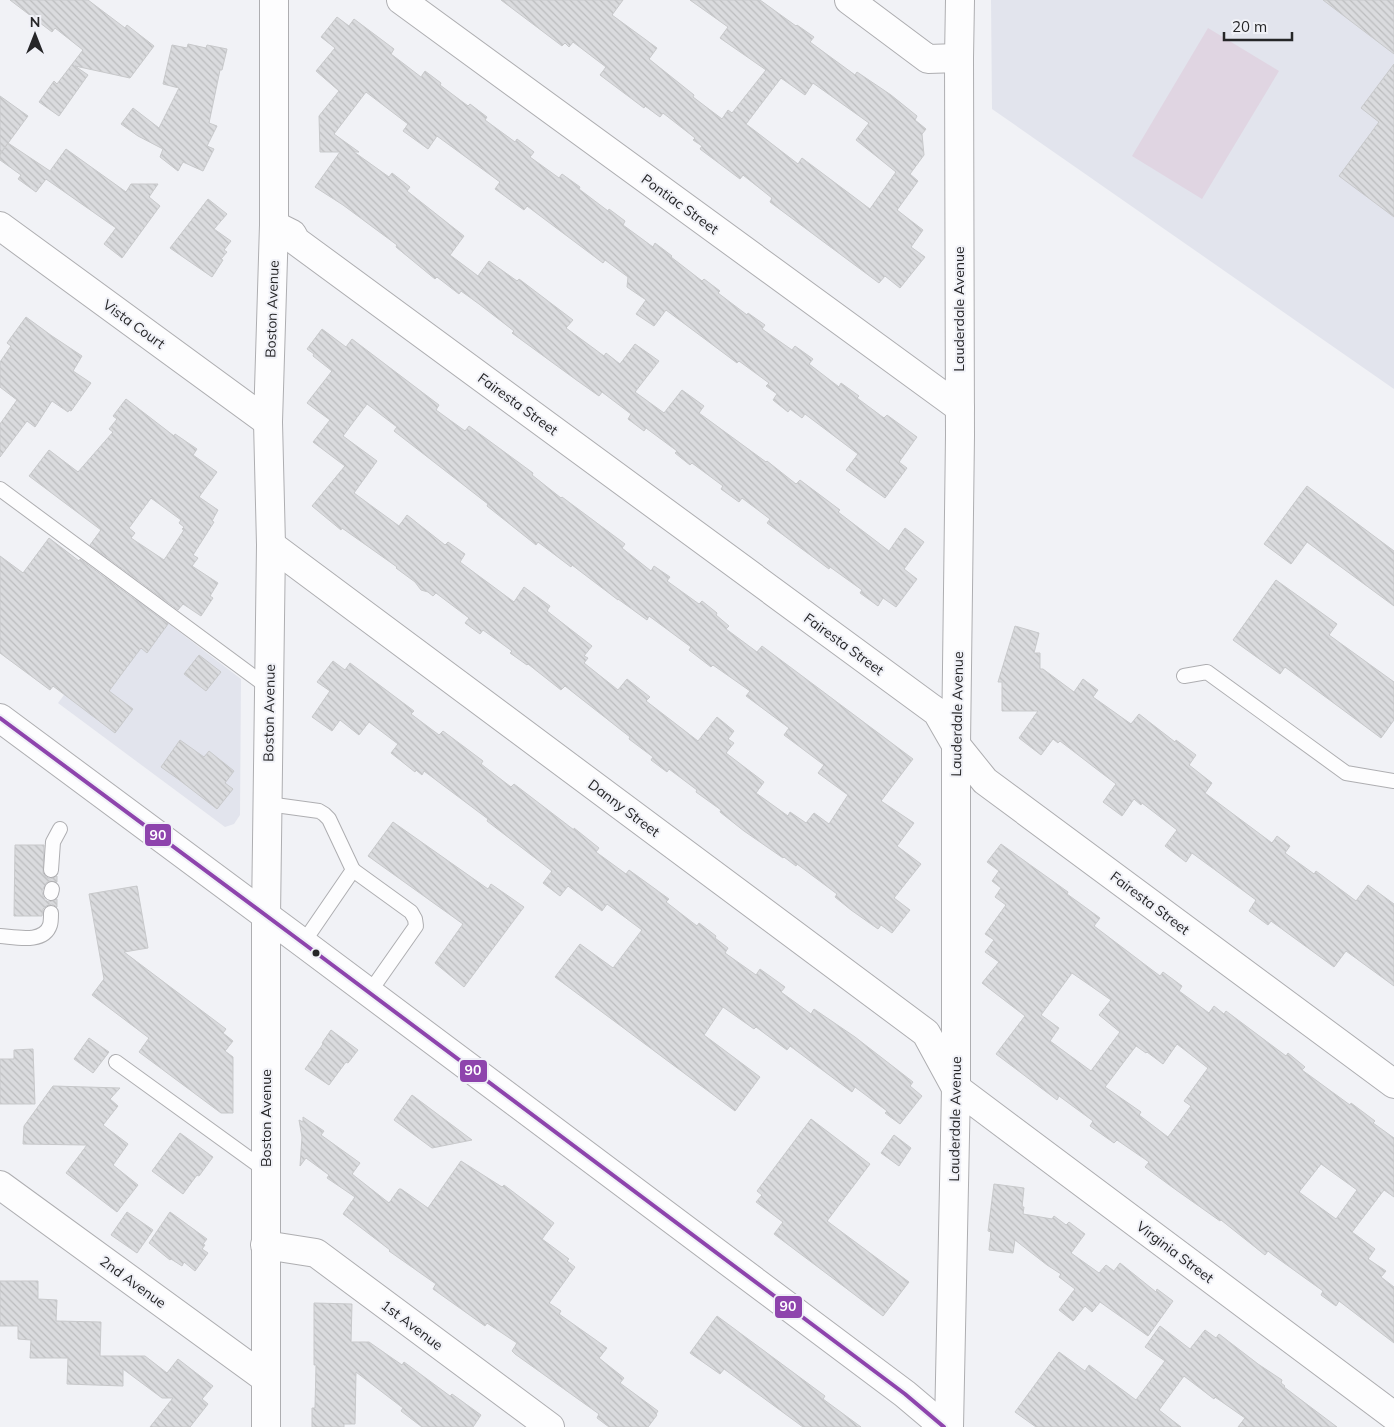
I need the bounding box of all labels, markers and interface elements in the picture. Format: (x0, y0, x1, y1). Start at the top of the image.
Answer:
north arrow (10, 10, 60, 60)
scale bar (1224, 10, 1292, 42)
text: N (30, 13, 40, 31)
text: 20 m (1232, 17, 1267, 36)
street label: Pontiac Street (638, 170, 722, 238)
street label: Lauderdale Avenue (950, 246, 968, 372)
street label: Boston Avenue (261, 260, 283, 358)
street label: Vista Court (99, 295, 169, 353)
street label: Fairesta Street (474, 369, 562, 439)
street label: Fairesta Street (800, 609, 888, 679)
street label: Lauderdale Avenue (947, 651, 967, 777)
street label: Boston Avenue (259, 664, 279, 762)
street label: Danny Street (585, 775, 663, 841)
line badge: 90 (144, 823, 172, 847)
text: 90 (150, 826, 166, 844)
street label: Fairesta Street (1107, 867, 1193, 939)
unlabelled marker (311, 948, 321, 958)
street label: Lauderdale Avenue (945, 1056, 965, 1182)
line badge: 90 (459, 1059, 488, 1083)
text: 90 (465, 1061, 481, 1079)
street label: Boston Avenue (257, 1069, 275, 1167)
street label: Virginia Street (1133, 1217, 1217, 1287)
street label: 2nd Avenue (96, 1252, 170, 1312)
line badge: 90 (774, 1295, 803, 1319)
street label: 1st Avenue (378, 1296, 446, 1354)
text: 90 (780, 1297, 796, 1315)

